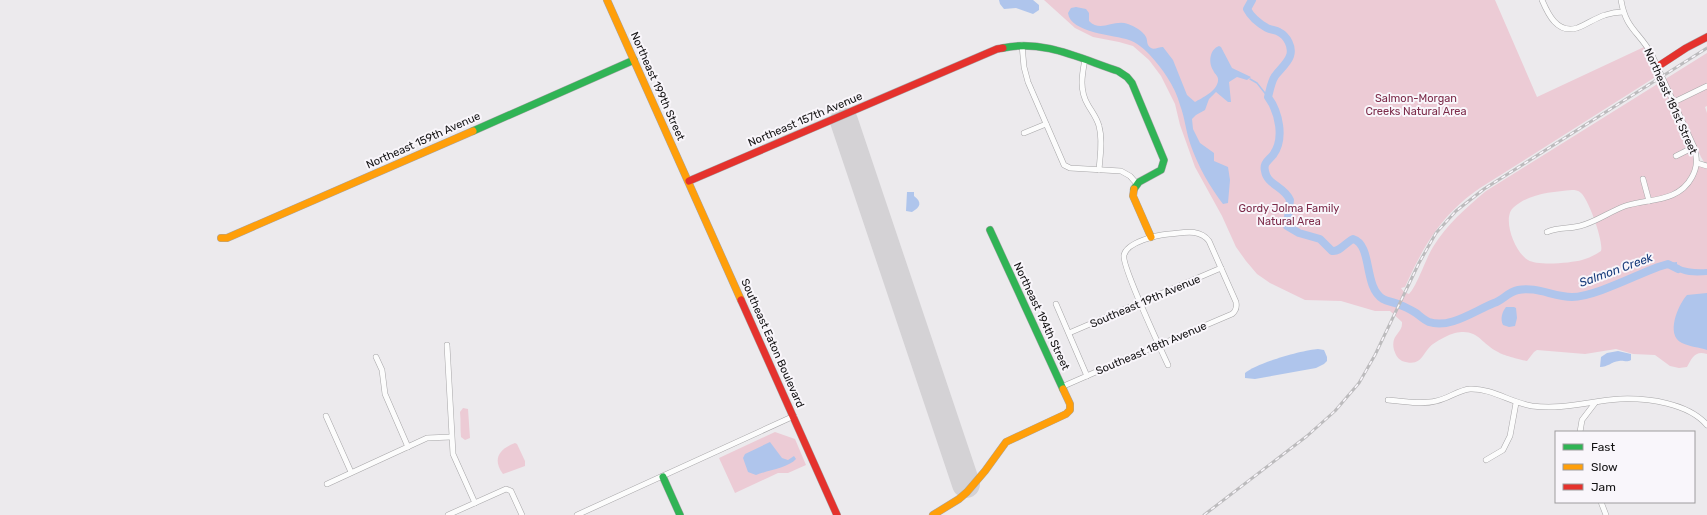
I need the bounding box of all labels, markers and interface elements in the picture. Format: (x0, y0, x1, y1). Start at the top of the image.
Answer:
street label: Northeast 199th Street (628, 30, 688, 143)
street label: Northeast 181st Street (1641, 46, 1700, 157)
street label: Northeast 157th Avenue (746, 89, 864, 149)
park label: Salmon-Morgan Creeks Natural Area (1365, 92, 1467, 118)
street label: Northeast 159th Avenue (364, 109, 482, 172)
park label: Gordy Jolma Family Natural Area (1239, 202, 1339, 228)
water label: Salmon Creek (1577, 250, 1655, 290)
street label: Northeast 194th Street (1011, 260, 1073, 373)
street label: Southeast 19th Avenue (1088, 272, 1202, 331)
street label: Southeast Eaton Boulevard (738, 277, 807, 410)
street label: Southeast 18th Avenue (1094, 319, 1209, 378)
legend (1555, 431, 1695, 503)
text: Fast (1591, 440, 1615, 454)
text: Slow (1591, 460, 1618, 474)
text: Jam (1591, 480, 1616, 494)

